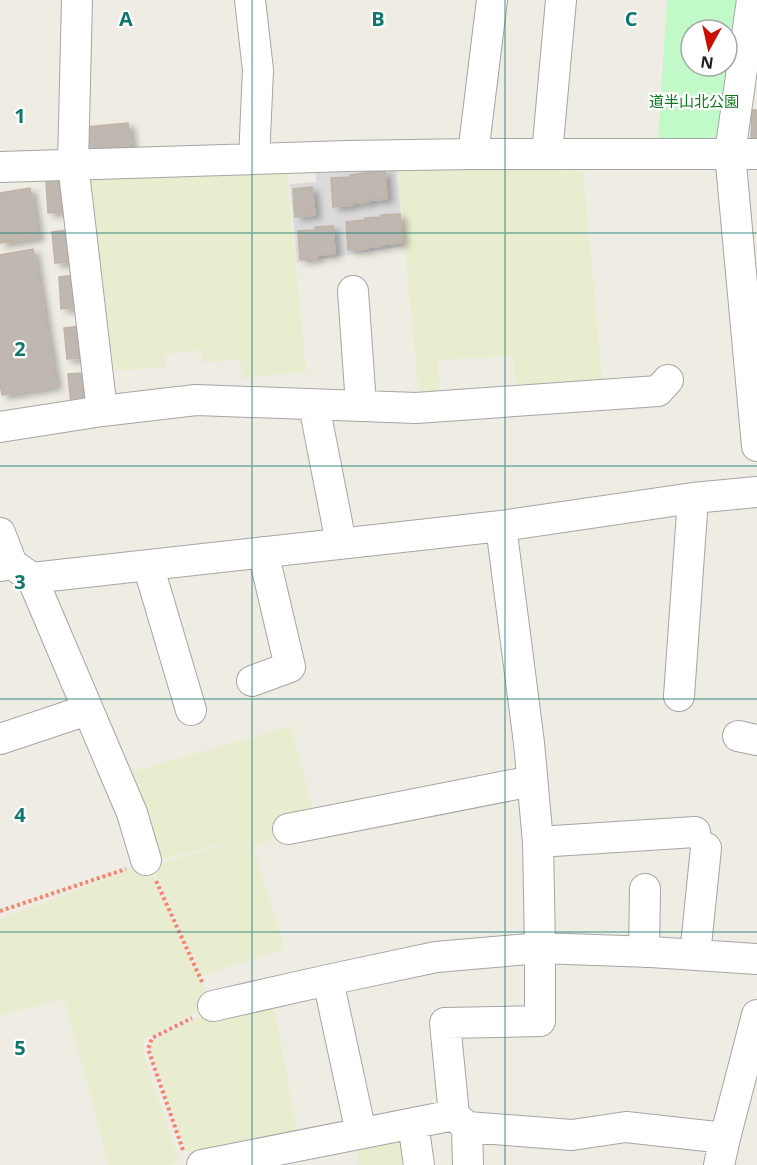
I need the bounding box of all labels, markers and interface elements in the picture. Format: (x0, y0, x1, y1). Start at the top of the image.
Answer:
text: A (119, 5, 133, 32)
text: B (371, 5, 385, 32)
text: C (625, 5, 638, 32)
north arrow (679, 18, 739, 78)
text: N (699, 51, 715, 75)
park label: 道半山北公園 (649, 91, 739, 111)
text: 1 (14, 102, 26, 129)
text: 2 (14, 335, 26, 362)
text: 3 (14, 568, 26, 595)
text: 4 (14, 801, 26, 828)
text: 5 (14, 1034, 26, 1061)

